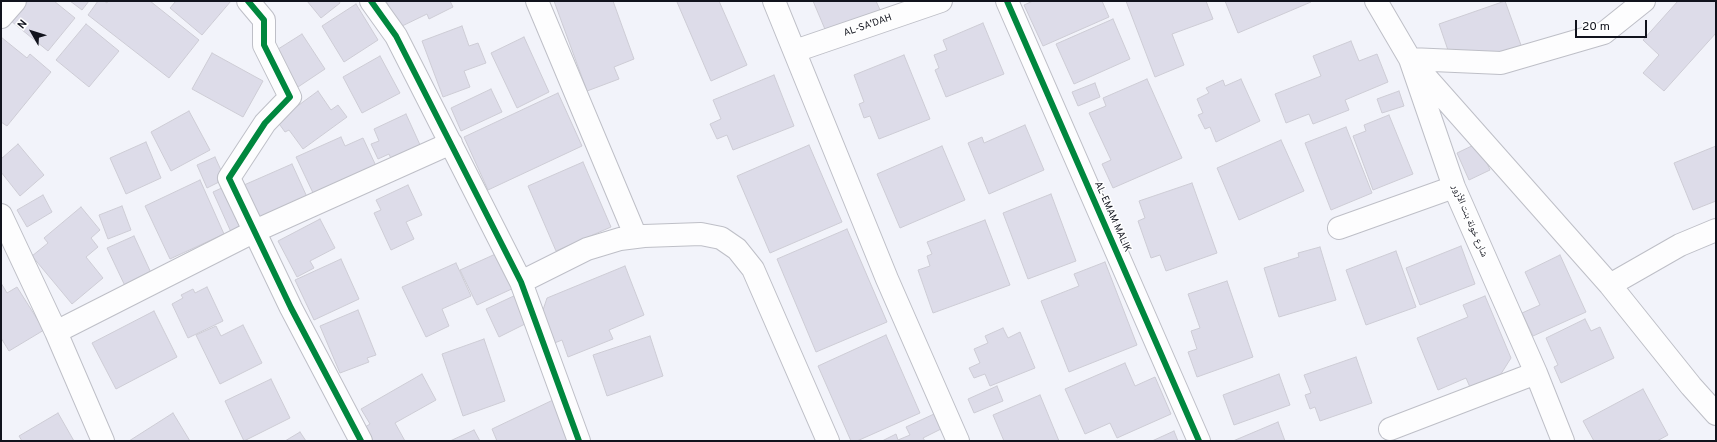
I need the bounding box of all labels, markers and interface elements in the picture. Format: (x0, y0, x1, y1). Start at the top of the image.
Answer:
north arrow (12, 12, 52, 52)
street label: AL-SA'DAH (842, 12, 894, 40)
scale bar (1577, 12, 1649, 38)
text: N (15, 17, 31, 32)
text: 20 m (1582, 19, 1610, 35)
street label: AL-EMAM MALIK (1091, 180, 1133, 254)
street label: شارع خولة بنت الأزور (1448, 183, 1490, 259)

